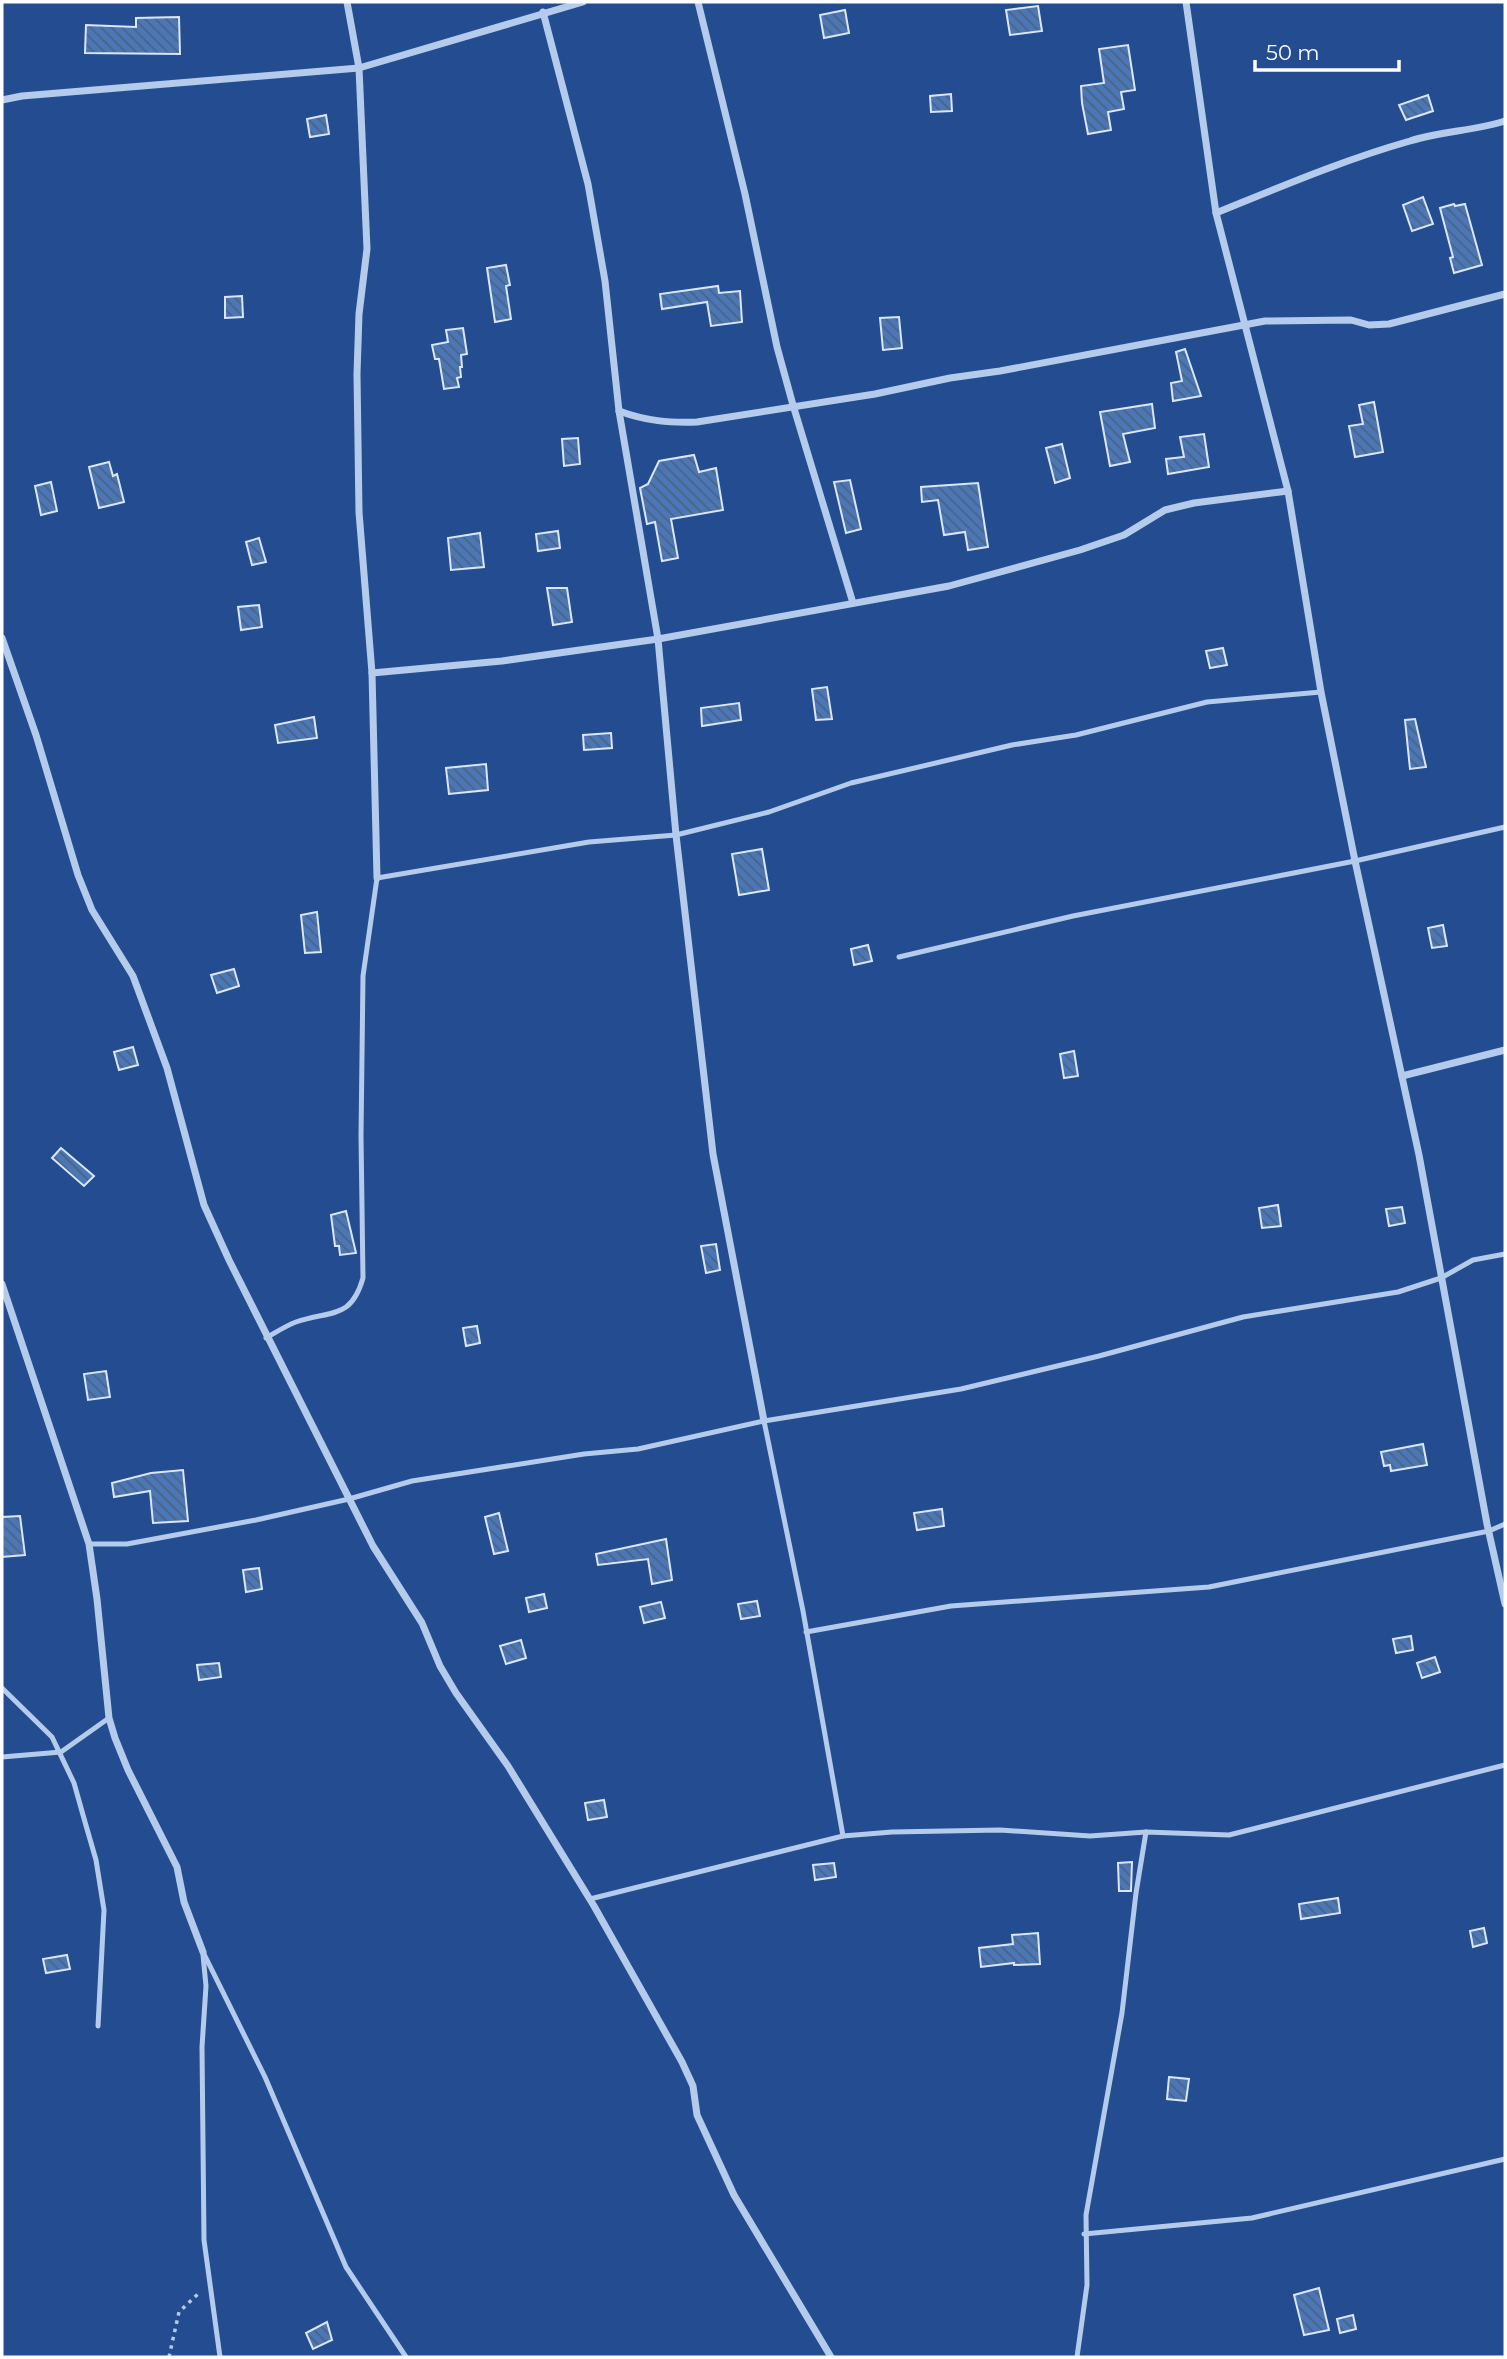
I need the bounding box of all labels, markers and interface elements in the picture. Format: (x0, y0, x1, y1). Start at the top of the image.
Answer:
scale bar (1255, 28, 1398, 72)
text: 50 m (1266, 40, 1320, 65)

